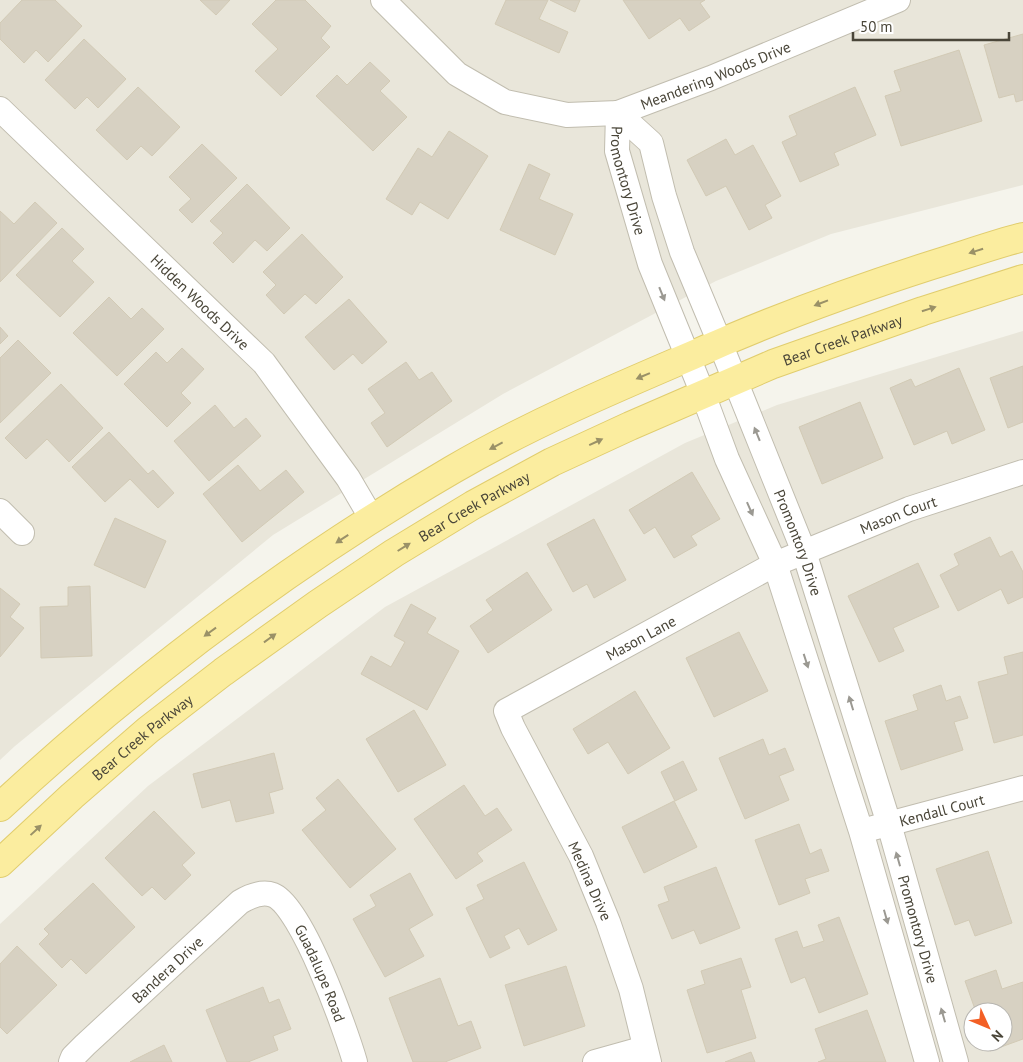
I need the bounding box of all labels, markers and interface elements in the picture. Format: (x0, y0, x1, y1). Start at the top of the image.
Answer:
scale bar (853, 10, 1009, 42)
text: 50 m (860, 17, 893, 36)
street label: Meandering Woods Drive (637, 37, 793, 113)
street label: Promontory Drive (607, 126, 650, 237)
one-way arrow (969, 248, 984, 255)
street label: Hidden Woods Drive (147, 250, 254, 354)
one-way arrow (659, 287, 667, 301)
one-way arrow (813, 299, 828, 307)
one-way arrow (922, 304, 937, 312)
street label: Bear Creek Parkway (780, 310, 905, 369)
one-way arrow (636, 372, 650, 380)
one-way arrow (753, 427, 760, 442)
one-way arrow (589, 437, 603, 445)
one-way arrow (489, 442, 504, 450)
street label: Bear Creek Parkway (415, 467, 533, 545)
street label: Promontory Drive (770, 487, 826, 598)
street label: Mason Court (857, 491, 939, 538)
one-way arrow (747, 502, 755, 516)
one-way arrow (336, 534, 349, 544)
one-way arrow (398, 543, 411, 552)
street label: Mason Lane (602, 611, 679, 664)
one-way arrow (203, 627, 216, 637)
one-way arrow (263, 633, 276, 644)
one-way arrow (803, 654, 811, 669)
street label: Bear Creek Parkway (88, 690, 196, 784)
one-way arrow (847, 696, 855, 711)
street label: Kendall Court (897, 789, 986, 830)
one-way arrow (29, 824, 41, 836)
street label: Medina Drive (564, 838, 616, 924)
one-way arrow (894, 851, 902, 866)
street label: Promontory Drive (894, 873, 943, 985)
one-way arrow (882, 909, 890, 924)
street label: Guadalupe Road (291, 921, 350, 1024)
street label: Bandera Drive (127, 932, 207, 1007)
north arrow (963, 1002, 1013, 1052)
one-way arrow (938, 1008, 946, 1023)
text: N (988, 1026, 1007, 1046)

